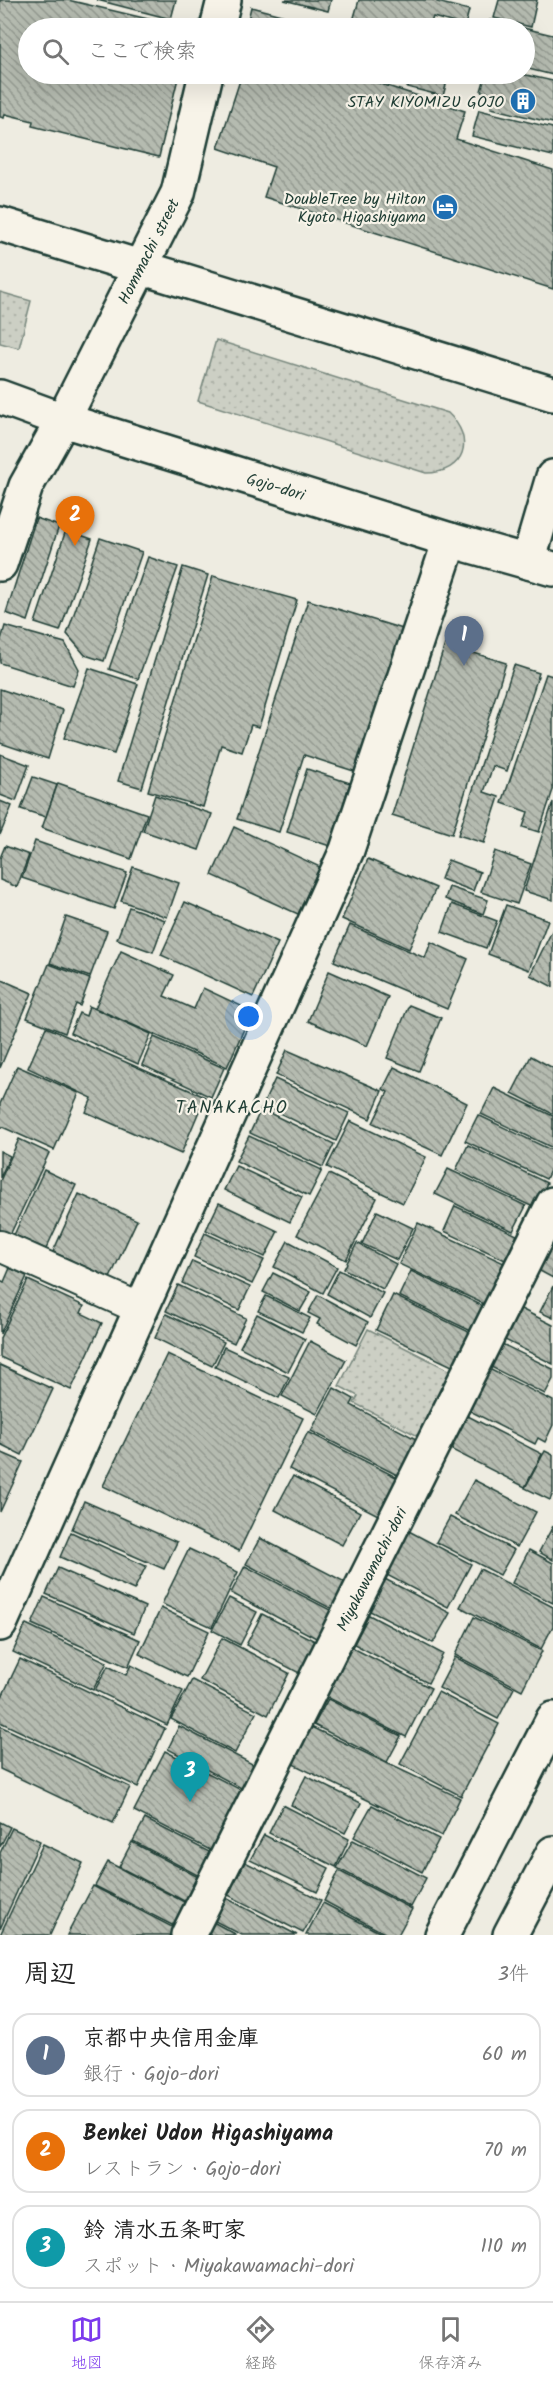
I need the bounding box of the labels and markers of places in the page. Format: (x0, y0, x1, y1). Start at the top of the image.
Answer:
building icon: STAY KIYOMIZU GOJO (508, 86, 538, 116)
place label: STAY KIYOMIZU GOJO (348, 90, 504, 115)
place label: DoubleTree by Hilton Kyoto Higashiyama (284, 187, 426, 230)
hotel icon: DoubleTree by Hilton Kyoto Higashiyama (430, 192, 460, 222)
pin: 2 (56, 496, 94, 546)
pin: 1 (444, 616, 484, 666)
pin: 3 (170, 1752, 210, 1802)

